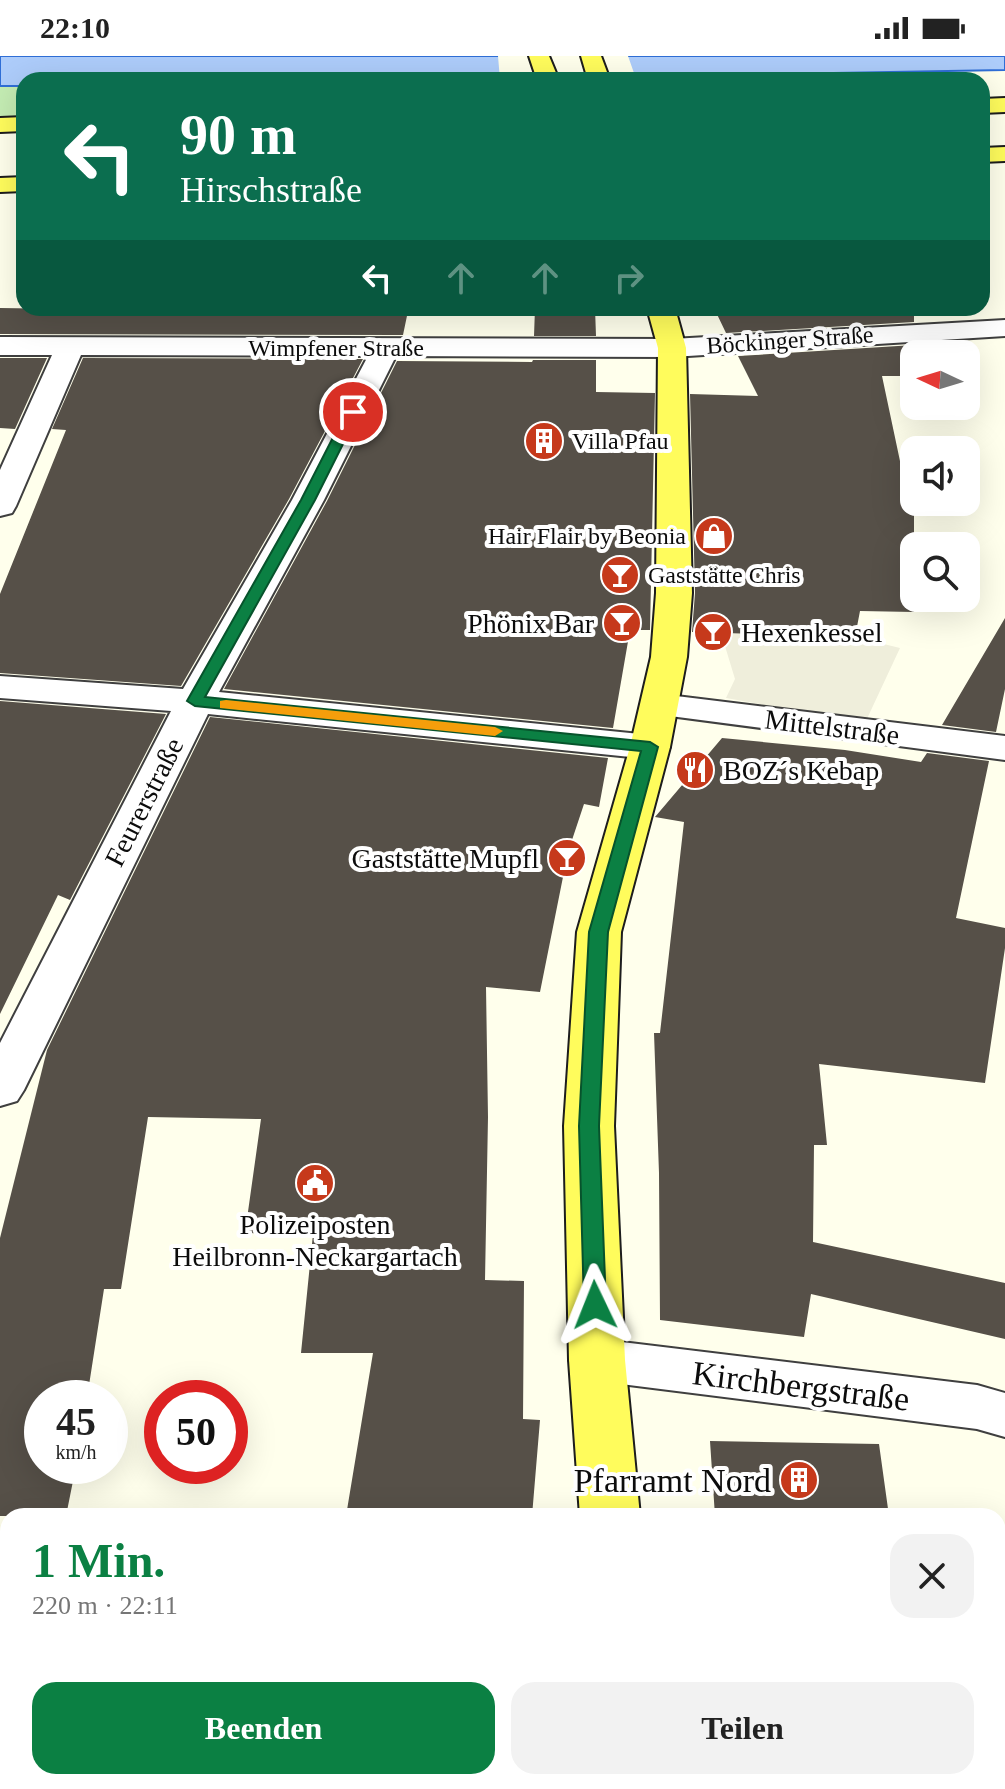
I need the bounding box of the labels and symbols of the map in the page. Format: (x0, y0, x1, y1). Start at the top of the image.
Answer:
street label: Böckinger Straße (706, 321, 874, 359)
street label: Wimpfener Straße (248, 335, 424, 361)
north arrow (900, 340, 980, 420)
pin (319, 378, 387, 446)
building icon: Villa Pfau (523, 420, 565, 462)
place label: Villa Pfau (572, 428, 669, 454)
shop icon: Hair Flair by Beonia (693, 515, 735, 557)
place label: Hair Flair by Beonia (488, 523, 686, 549)
bar icon: Gaststätte Chris (599, 554, 641, 596)
place label: Gaststätte Chris (648, 562, 801, 588)
bar icon: Phönix Bar (601, 602, 643, 644)
place label: Phönix Bar (467, 608, 595, 639)
bar icon: Hexenkessel (692, 611, 734, 653)
place label: Hexenkessel (741, 617, 883, 648)
street label: Mittelstraße (763, 703, 901, 751)
street label: Feurerstraße (98, 733, 190, 871)
restaurant icon: BOZ´s Kebap (674, 749, 716, 791)
place label: BOZ´s Kebap (723, 755, 879, 786)
bar icon: Gaststätte Mupfl (546, 837, 588, 879)
place label: Gaststätte Mupfl (352, 843, 539, 874)
public building icon: Polizeiposten Heilbronn-Neckargartach (294, 1162, 336, 1204)
place label: Polizeiposten Heilbronn-Neckargartach (172, 1209, 458, 1272)
position arrow (553, 1263, 637, 1347)
street label: Kirchbergstraße (690, 1354, 912, 1418)
speed limit sign: 50 (144, 1380, 248, 1484)
building icon: Pfarramt Nord (778, 1459, 820, 1501)
place label: Pfarramt Nord (574, 1462, 771, 1499)

